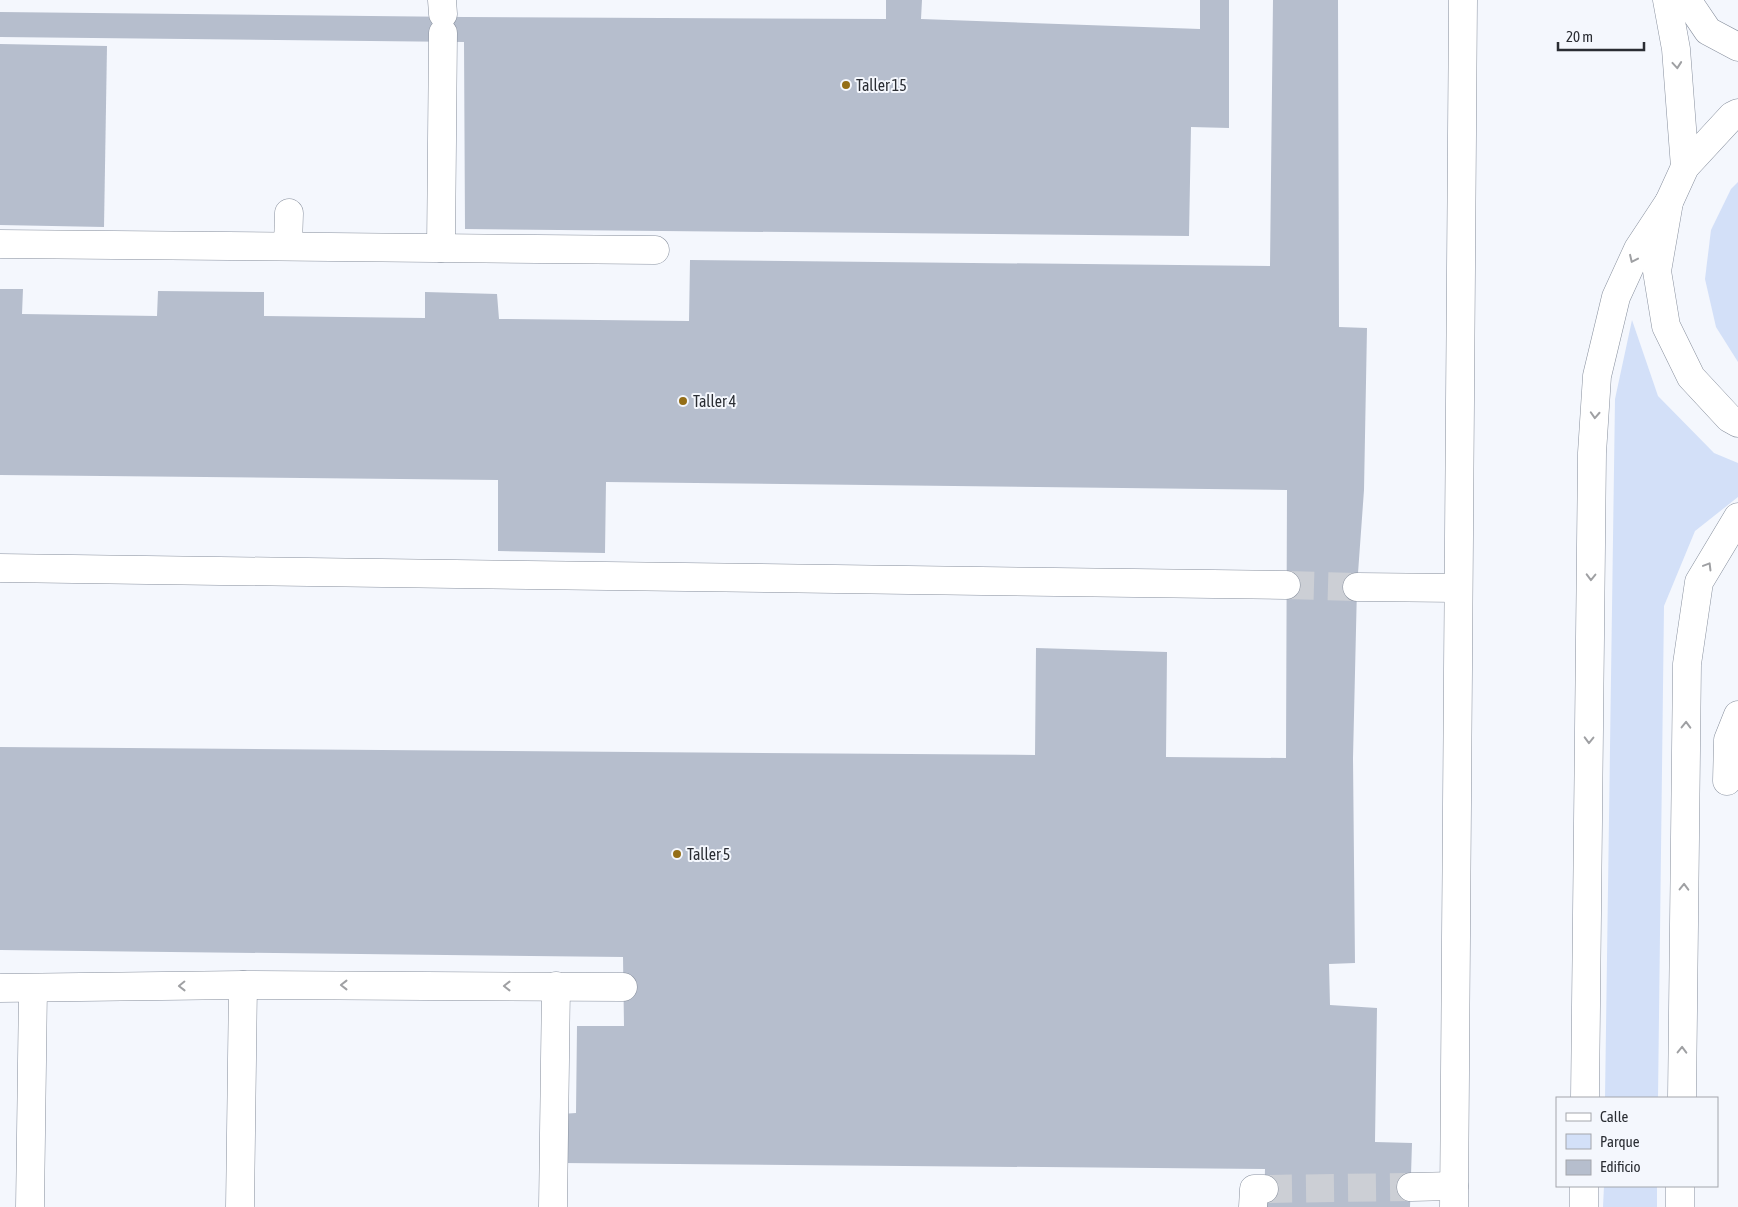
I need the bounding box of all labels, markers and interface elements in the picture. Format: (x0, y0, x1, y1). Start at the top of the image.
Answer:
scale bar (1558, 20, 1644, 52)
text: 20 m (1566, 28, 1593, 45)
one-way arrow (1671, 62, 1682, 70)
place label: Taller 15 (856, 76, 907, 94)
marker: Taller 15 (840, 79, 852, 91)
one-way arrow (1630, 253, 1640, 262)
place label: Taller 4 (693, 392, 736, 410)
marker: Taller 4 (677, 395, 689, 407)
one-way arrow (1589, 411, 1600, 419)
one-way arrow (1702, 562, 1712, 571)
one-way arrow (1586, 574, 1596, 581)
one-way arrow (1681, 720, 1691, 728)
one-way arrow (1584, 736, 1594, 744)
place label: Taller 5 (687, 845, 730, 863)
marker: Taller 5 (671, 848, 683, 860)
one-way arrow (1679, 883, 1689, 890)
one-way arrow (340, 980, 348, 990)
one-way arrow (178, 981, 186, 991)
one-way arrow (503, 981, 510, 991)
one-way arrow (1677, 1045, 1687, 1053)
legend (1556, 1097, 1718, 1187)
text: Calle (1600, 1108, 1629, 1125)
text: Parque (1600, 1133, 1640, 1150)
text: Edificio (1600, 1158, 1641, 1175)

